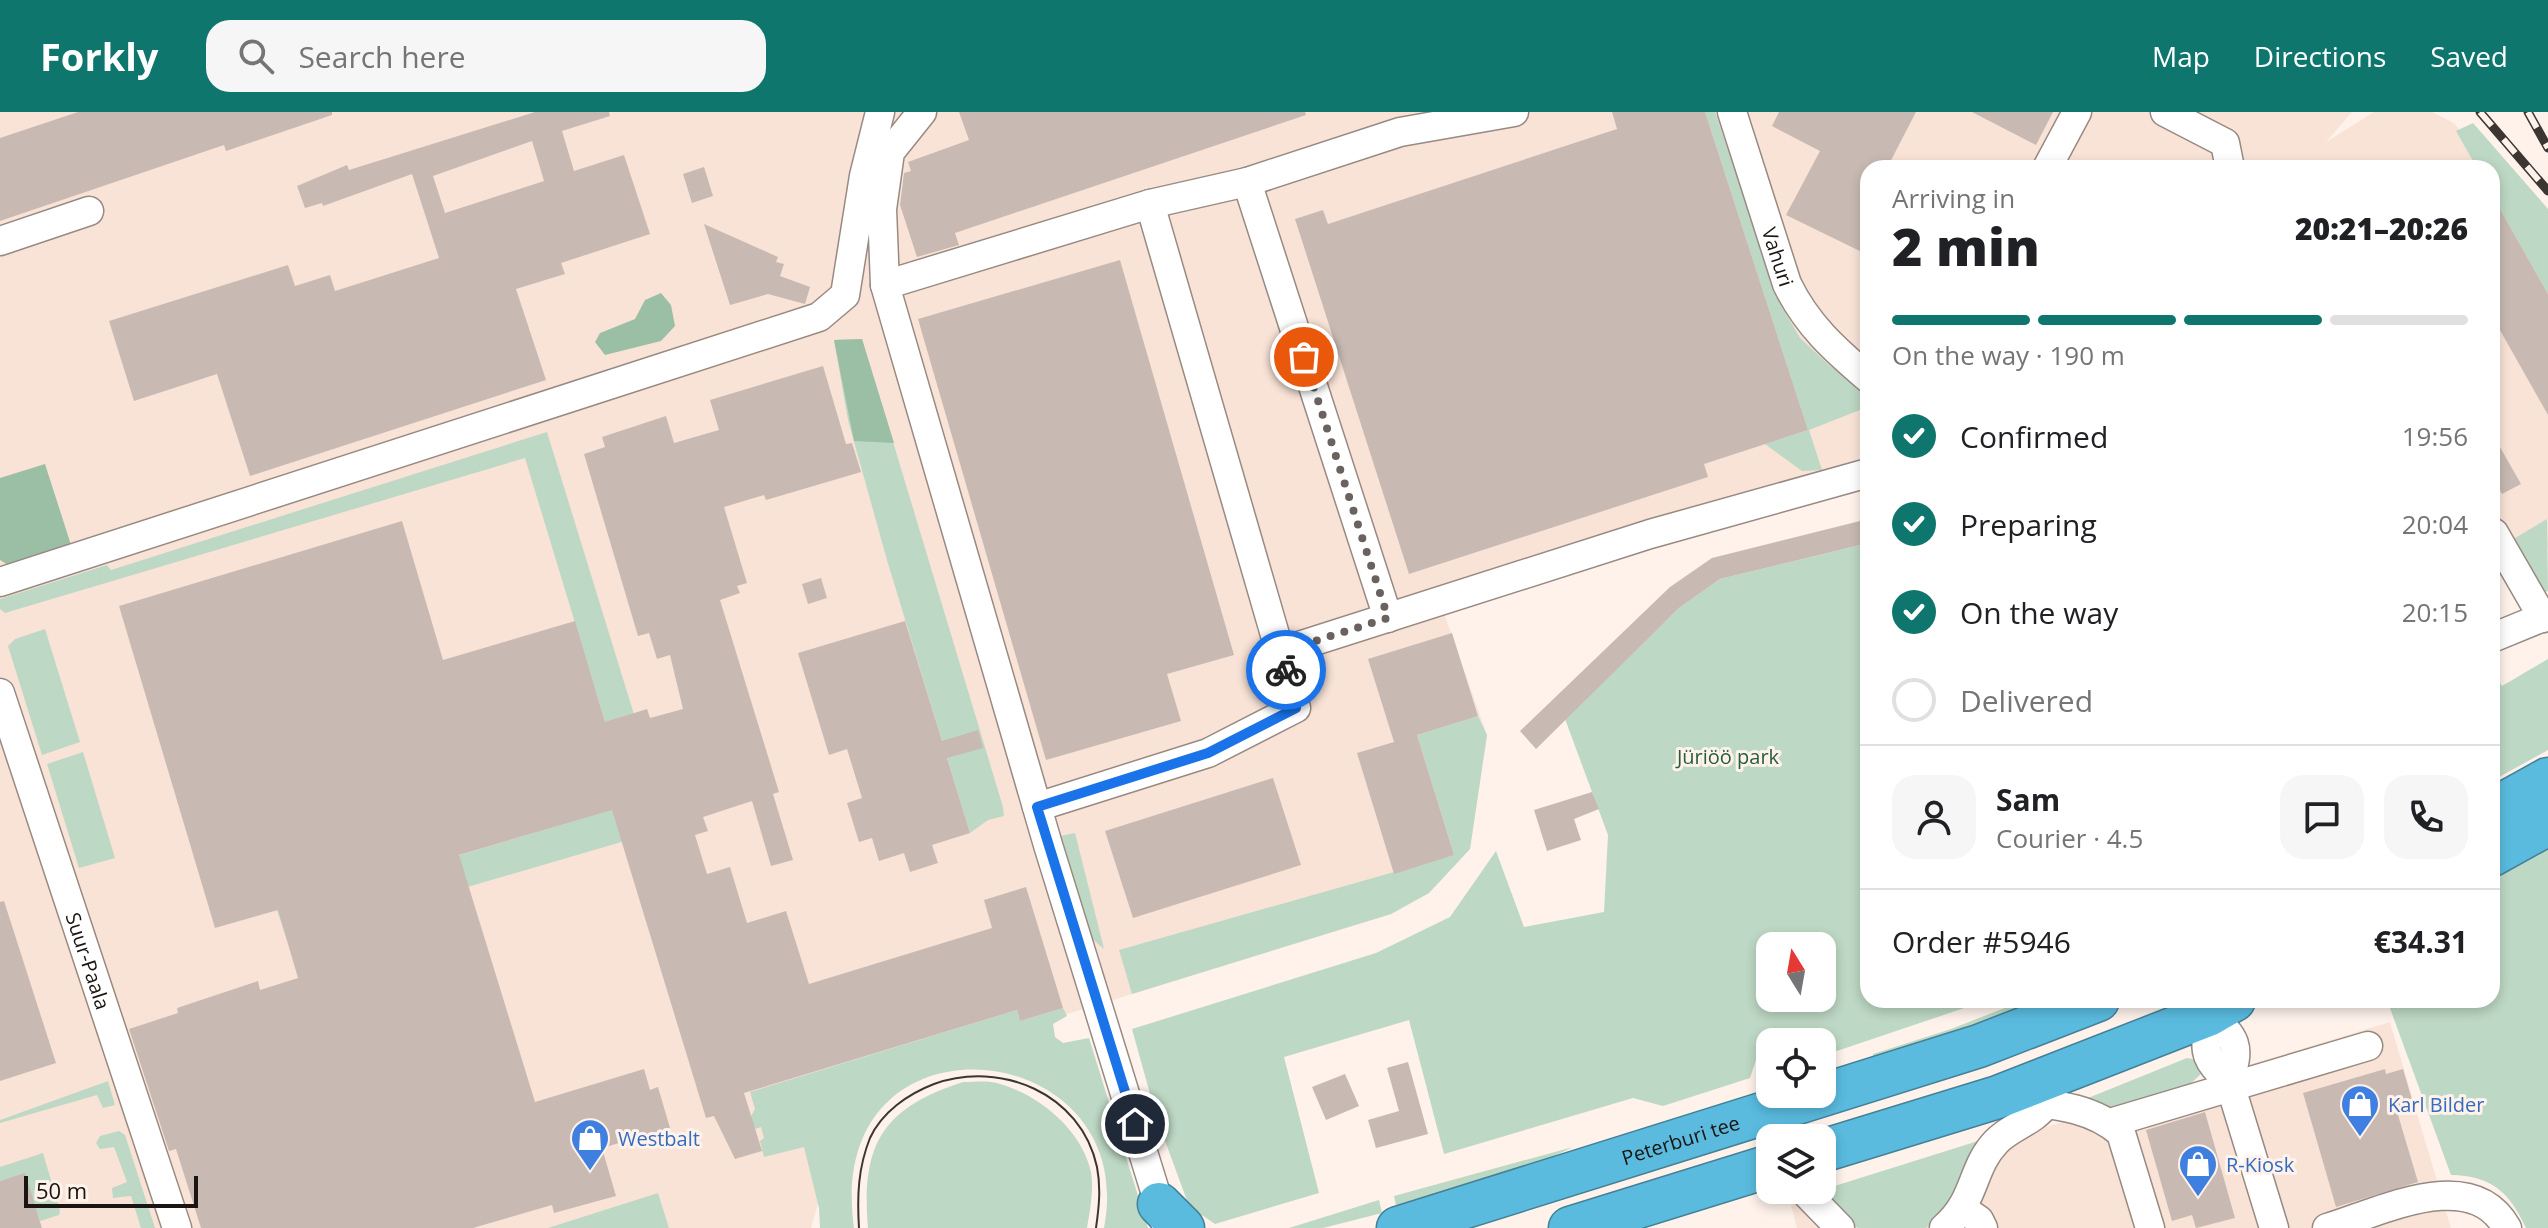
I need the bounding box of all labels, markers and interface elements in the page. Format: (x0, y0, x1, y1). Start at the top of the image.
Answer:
search box (206, 20, 766, 92)
text: Forkly (40, 30, 158, 82)
icon: search (234, 34, 278, 78)
text: Search here (298, 36, 466, 77)
text: Map (2152, 37, 2210, 75)
text: Directions (2254, 37, 2386, 75)
text: Saved (2430, 37, 2508, 75)
text: Arriving in (1892, 180, 2015, 216)
text: 20:21–20:26 (2295, 208, 2468, 249)
text: 2 min (1892, 210, 2040, 281)
street label: Vahuri (1756, 224, 1800, 290)
pin (1270, 323, 1338, 391)
icon: bag (1282, 335, 1326, 379)
text: On the way · 190 m (1892, 337, 2125, 373)
icon: check (1892, 414, 1936, 458)
text: Confirmed (1960, 416, 2108, 457)
text: 19:56 (2402, 418, 2468, 454)
icon: check (1892, 502, 1936, 546)
text: Preparing (1960, 504, 2097, 545)
text: 20:04 (2402, 506, 2468, 542)
icon: check (1892, 590, 1936, 634)
text: On the way (1960, 592, 2118, 633)
text: 20:15 (2402, 594, 2468, 630)
courier (1246, 630, 1326, 710)
icon: bike (1264, 648, 1308, 692)
text: Delivered (1960, 680, 2093, 721)
park label: Jüriöö park (1675, 743, 1780, 770)
button: person (1892, 775, 1976, 859)
button: chat (2280, 775, 2364, 859)
button: phone (2384, 775, 2468, 859)
text: Sam (1996, 779, 2060, 820)
text: Courier · 4.5 (1996, 820, 2143, 856)
street label: Suur-Paala (60, 909, 117, 1013)
text: Order #5946 (1892, 921, 2071, 962)
text: €34.31 (2374, 921, 2468, 962)
north arrow (1756, 932, 1836, 1012)
map controls (1756, 932, 1836, 1204)
button: locate (1756, 1028, 1836, 1108)
shop icon: Karl Bilder (2339, 1083, 2381, 1138)
pin (1101, 1090, 1169, 1158)
place label: Karl Bilder (2388, 1091, 2484, 1118)
icon: home (1113, 1102, 1157, 1146)
street label: Peterburi tee (1618, 1108, 1743, 1171)
shop icon: Westbalt (569, 1117, 611, 1172)
button: layers (1756, 1124, 1836, 1204)
place label: Westbalt (618, 1125, 700, 1152)
shop icon: R-Kiosk (2177, 1143, 2219, 1198)
place label: R-Kiosk (2226, 1151, 2295, 1178)
scale bar (24, 1172, 198, 1208)
text: 50 m (36, 1175, 87, 1205)

